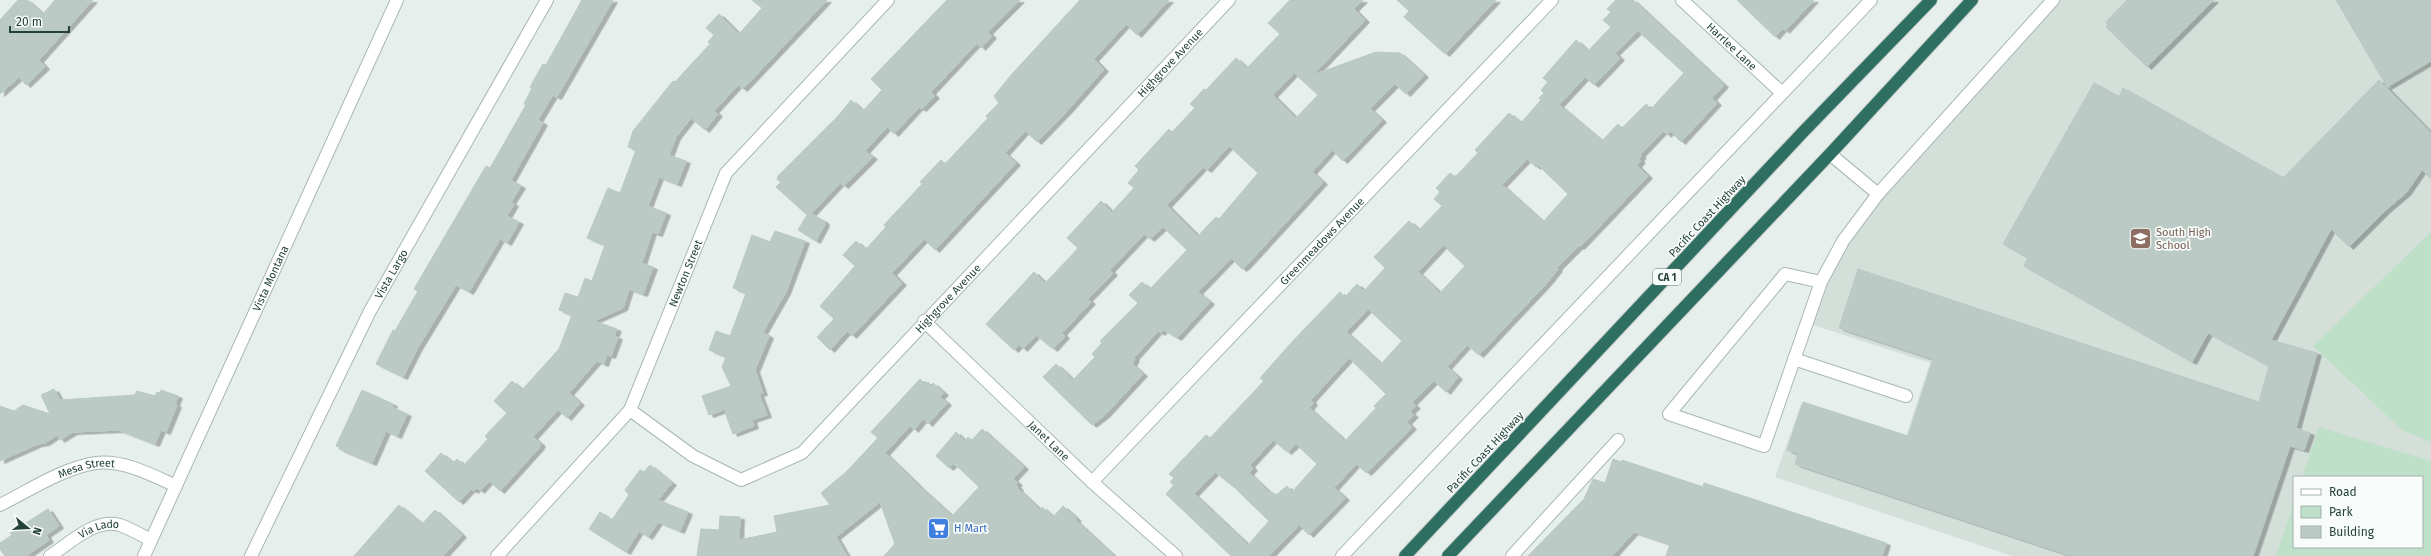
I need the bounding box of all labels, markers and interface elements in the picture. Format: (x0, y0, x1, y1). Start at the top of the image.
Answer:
scale bar (10, 8, 69, 34)
text: 20 m (16, 15, 42, 29)
street label: Harrlee Lane (1704, 20, 1759, 73)
street label: Highgrove Avenue (1135, 26, 1206, 100)
street label: Pacific Coast Highway (1666, 173, 1749, 260)
street label: Greenmeadows Avenue (1277, 195, 1367, 288)
school or university icon: South High School (2127, 225, 2153, 251)
place label: South High School (2156, 226, 2211, 252)
street label: Newton Street (667, 238, 705, 309)
street label: Vista Montana (250, 244, 291, 314)
street label: Vista Largo (372, 247, 411, 301)
street label: Highgrove Avenue (913, 262, 984, 336)
road number: CA 1 (1653, 269, 1681, 285)
street label: Pacific Coast Highway (1444, 409, 1527, 496)
street label: Janet Lane (1025, 418, 1072, 464)
street label: Mesa Street (56, 457, 116, 481)
legend (2293, 476, 2423, 548)
text: Road (2329, 485, 2357, 499)
text: Park (2329, 505, 2353, 519)
north arrow (8, 508, 48, 548)
supermarket icon: H Mart (925, 515, 951, 541)
street label: Via Lado (76, 518, 120, 541)
place label: H Mart (954, 522, 987, 535)
text: N (30, 525, 44, 536)
text: Building (2329, 525, 2375, 539)

